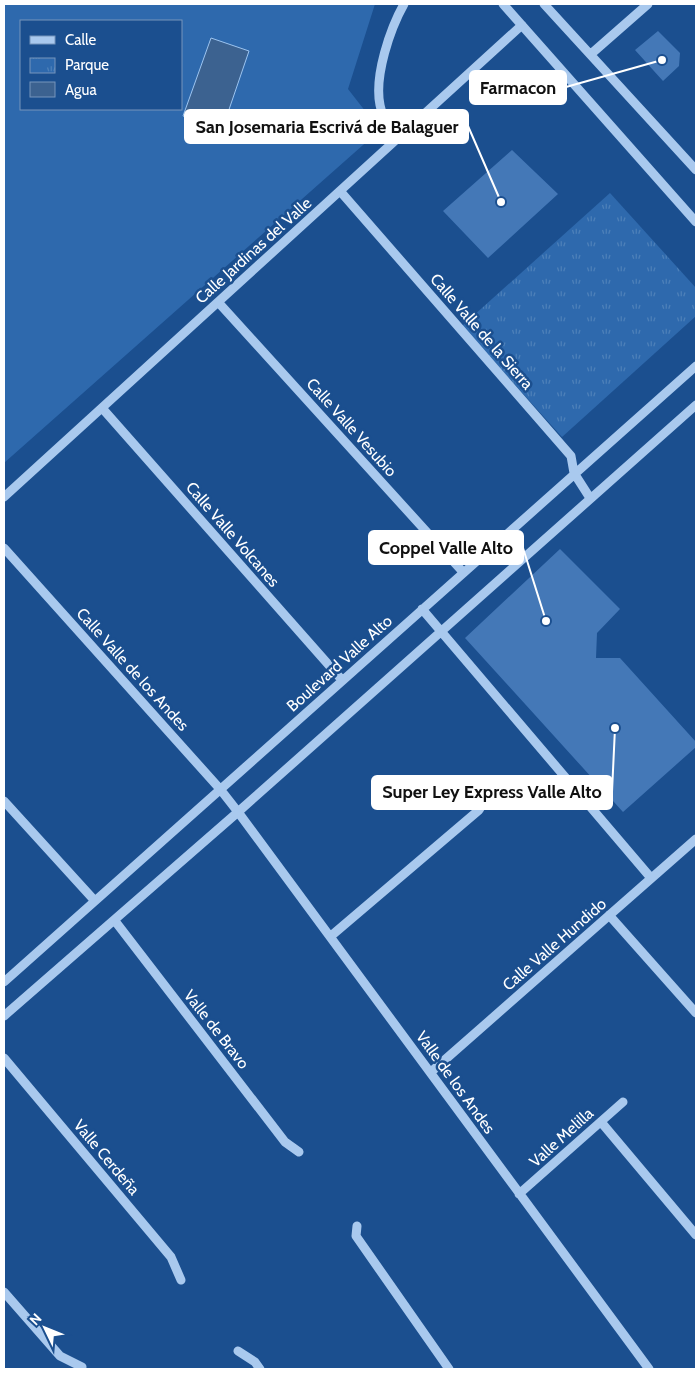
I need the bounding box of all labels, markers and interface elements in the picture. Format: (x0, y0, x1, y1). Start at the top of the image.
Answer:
legend (20, 20, 182, 110)
text: Calle (65, 31, 96, 49)
text: Parque (65, 56, 109, 74)
callout: Farmacon (470, 71, 566, 104)
text: Farmacon (480, 77, 556, 99)
text: Agua (65, 81, 97, 99)
callout: San Josemaria Escrivá de Balaguer (185, 110, 468, 143)
text: San Josemaria Escrivá de Balaguer (195, 116, 459, 138)
street label: Calle Jardinas del Valle (192, 193, 315, 307)
street label: Calle Valle de la Sierra (426, 270, 537, 393)
street label: Calle Valle Vesubio (302, 374, 401, 481)
street label: Calle Valle Volcanes (182, 478, 284, 591)
callout: Coppel Valle Alto (369, 531, 523, 564)
text: Coppel Valle Alto (379, 537, 513, 559)
street label: Calle Valle de los Andes (72, 604, 193, 735)
street label: Boulevard Valle Alto (283, 611, 396, 716)
callout: Super Ley Express Valle Alto (372, 776, 612, 809)
text: Super Ley Express Valle Alto (382, 781, 602, 803)
street label: Calle Valle Hundido (499, 894, 610, 995)
street label: Valle de Bravo (180, 986, 253, 1073)
street label: Valle de los Andes (412, 1027, 499, 1138)
street label: Valle Melilla (525, 1104, 597, 1171)
street label: Valle Cerdeña (70, 1116, 144, 1199)
north arrow (20, 1303, 70, 1353)
text: N (26, 1309, 45, 1329)

